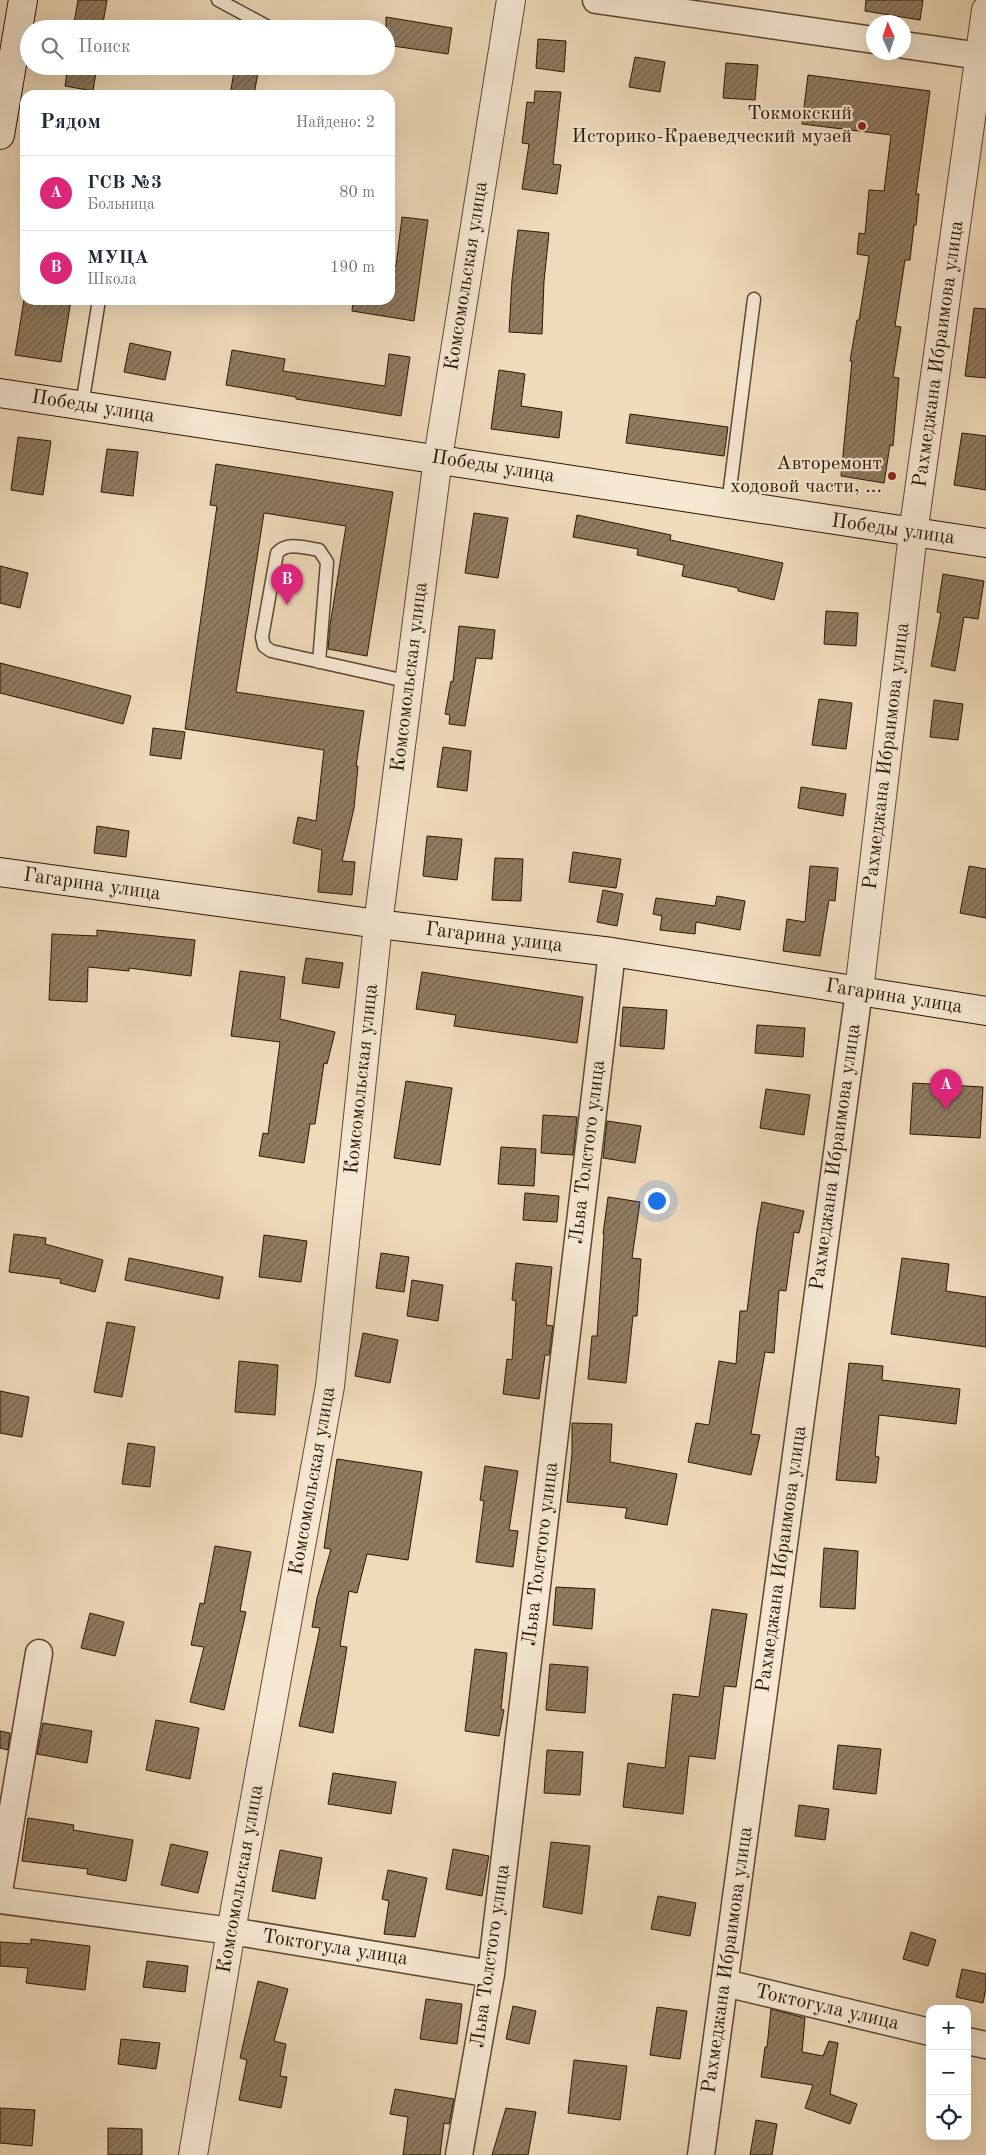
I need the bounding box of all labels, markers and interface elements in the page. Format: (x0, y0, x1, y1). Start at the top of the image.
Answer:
north arrow (866, 15, 911, 60)
search box (20, 20, 395, 75)
icon: search (38, 34, 66, 62)
text: Поиск (78, 38, 130, 57)
place label: Токмокский Историко-Краеведческий музей (572, 104, 852, 147)
text: Рядом (40, 112, 101, 133)
text: Найдено: 2 (296, 115, 375, 131)
marker: Токмокский Историко-Краеведческий музей (856, 120, 868, 132)
text: ГСВ №3 (87, 174, 162, 193)
street label: Комсомольская улица (442, 180, 492, 372)
text: A (50, 185, 62, 201)
text: 80 m (339, 185, 375, 201)
text: Больница (87, 197, 155, 213)
street label: Рахмеджана Ибраимова улица (910, 219, 968, 489)
text: МУЦА (87, 249, 149, 268)
text: B (50, 260, 62, 276)
text: 190 m (330, 260, 375, 276)
text: Школа (87, 272, 137, 288)
street label: Победы улица (30, 387, 156, 427)
street label: Победы улица (430, 447, 556, 487)
place label: Авторемонт ходовой части, ... (730, 454, 882, 497)
marker: Авторемонт ходовой части, ... (886, 470, 898, 482)
street label: Победы улица (830, 511, 956, 549)
pin: B (271, 564, 303, 605)
street label: Комсомольская улица (388, 581, 432, 773)
street label: Рахмеджана Ибраимова улица (861, 621, 913, 891)
street label: Гагарина улица (22, 865, 162, 905)
street label: Гагарина улица (424, 920, 564, 956)
street label: Гагарина улица (824, 976, 964, 1018)
street label: Комсомольская улица (342, 983, 382, 1175)
street label: Рахмеджана Ибраимова улица (807, 1022, 865, 1292)
street label: Льва Толстого улица (567, 1059, 609, 1245)
pin: A (930, 1069, 962, 1110)
your location (644, 1188, 670, 1214)
street label: Комсомольская улица (287, 1385, 339, 1577)
street label: Рахмеджана Ибраимова улица (753, 1424, 811, 1694)
street label: Льва Толстого улица (520, 1461, 562, 1647)
street label: Комсомольская улица (215, 1783, 267, 1975)
street label: Рахмеджана Ибраимова улица (699, 1825, 757, 2095)
street label: Льва Толстого улица (468, 1863, 514, 2049)
street label: Токтогула улица (261, 1927, 409, 1969)
street label: Токтогула улица (753, 1982, 901, 2034)
map controls (926, 2005, 971, 2140)
button: + (926, 2005, 971, 2050)
button: − (926, 2050, 971, 2095)
button: locate (926, 2095, 971, 2140)

